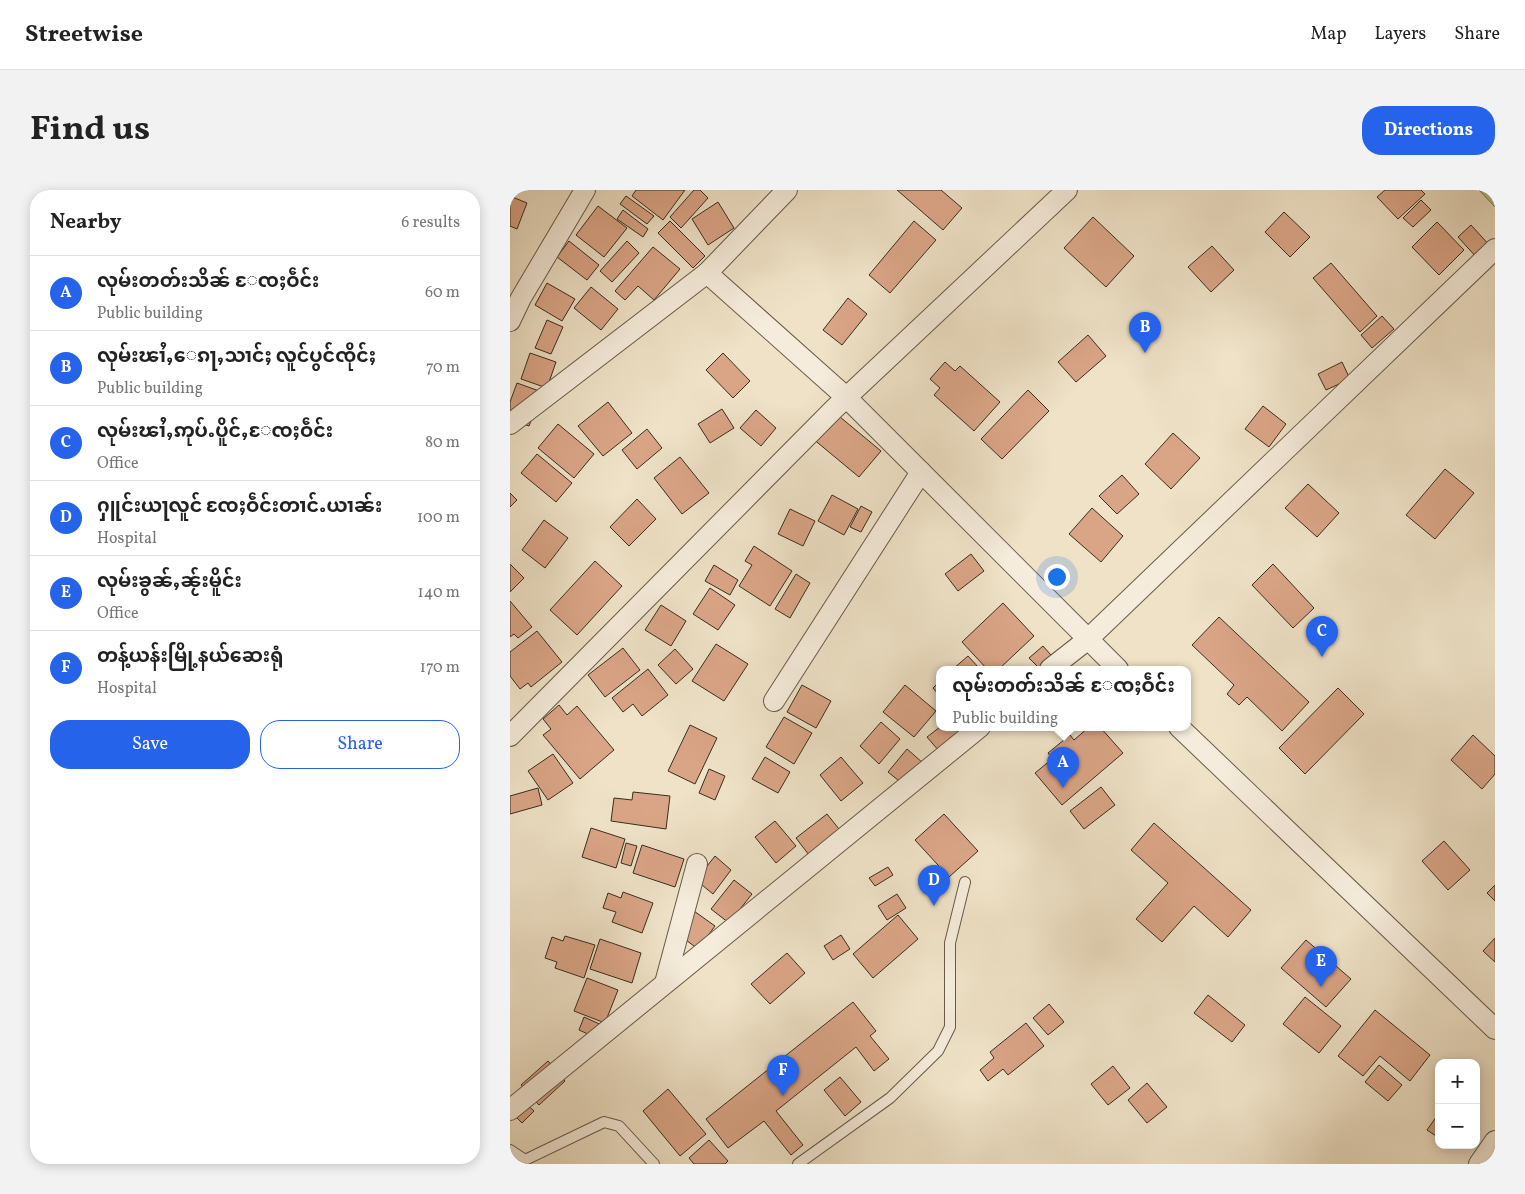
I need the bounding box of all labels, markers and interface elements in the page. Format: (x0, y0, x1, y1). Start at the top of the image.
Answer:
text: Streetwise (25, 18, 143, 52)
text: Map (1310, 22, 1346, 47)
text: Layers (1374, 22, 1426, 47)
text: Share (1454, 22, 1500, 47)
text: Find us (30, 106, 150, 154)
button: Directions (1362, 106, 1495, 155)
text: Nearby (50, 208, 121, 237)
text: 6 results (401, 212, 460, 234)
text: လုမ်းတတ်းသိၼ် ႄၸႈဝဵင်း (97, 269, 319, 295)
text: A (60, 282, 72, 304)
text: 60 m (425, 282, 460, 304)
text: Public building (97, 303, 203, 325)
pin: B (1129, 312, 1161, 353)
text: လုမ်းၽၢႆႇေၵႃႇသၢင်ႈ လူင်ပွင်ၸိုင်ႈ (97, 344, 376, 370)
text: B (61, 357, 71, 379)
text: 70 m (426, 357, 460, 379)
text: Public building (97, 378, 203, 400)
text: လုမ်းၽၢႆႇဢုပ်ႉပိူင်ႇႄၸႈဝဵင်း (97, 419, 333, 445)
text: C (61, 432, 71, 454)
text: 80 m (425, 432, 460, 454)
text: Office (97, 453, 139, 475)
text: ႁူင်းယႃလူင် ၸႄႈဝဵင်းတၢင်ႉယၢၼ်း (97, 494, 382, 520)
text: D (60, 507, 72, 529)
text: 100 m (417, 507, 460, 529)
text: Hospital (97, 528, 157, 550)
your location (1044, 564, 1070, 590)
text: လုမ်းၶွၼ်ႇၼႂ်းမိူင်း (97, 569, 242, 595)
text: E (61, 582, 71, 604)
text: 140 m (418, 582, 460, 604)
text: Office (97, 603, 139, 625)
pin: C (1306, 616, 1338, 657)
text: တန့်ယန်းမြို့နယ်ဆေးရုံ (97, 644, 283, 670)
text: F (61, 657, 71, 679)
text: 170 m (420, 657, 460, 679)
popup (936, 666, 1191, 731)
text: လုမ်းတတ်းသိၼ် ႄၸႈဝဵင်း (952, 674, 1175, 700)
text: Hospital (97, 678, 157, 700)
text: Public building (952, 708, 1058, 730)
button: Save (50, 720, 250, 769)
button: Share (260, 720, 460, 769)
pin: A (1047, 747, 1079, 788)
pin: D (918, 865, 950, 906)
pin: E (1305, 946, 1337, 987)
pin: F (767, 1055, 799, 1096)
map controls (1435, 1059, 1480, 1149)
button: + (1435, 1059, 1480, 1104)
button: − (1435, 1104, 1480, 1149)

